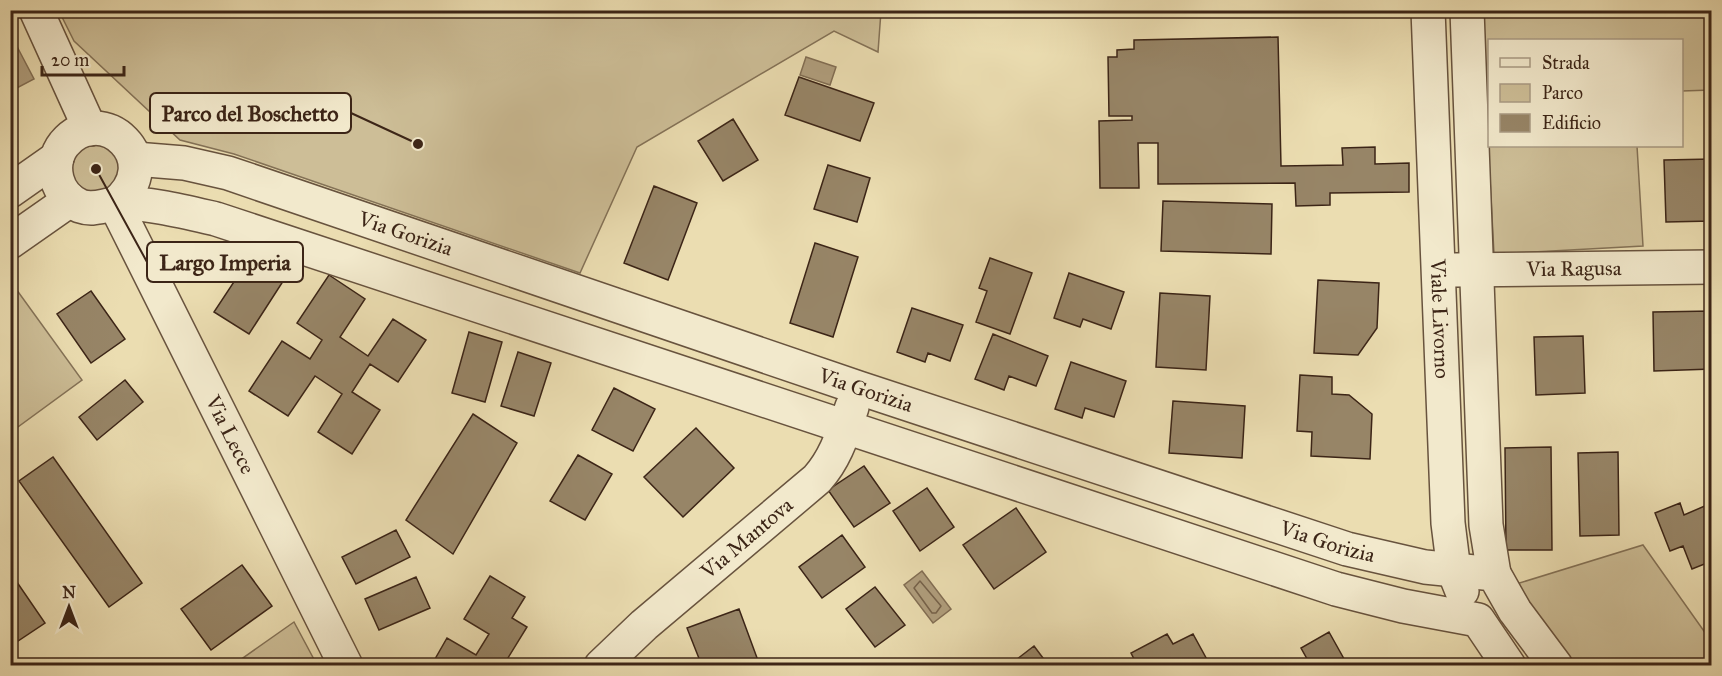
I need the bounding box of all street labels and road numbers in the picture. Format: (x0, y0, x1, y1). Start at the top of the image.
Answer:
street label: Via Gorizia (354, 205, 456, 262)
street label: Via Ragusa (1525, 255, 1622, 282)
street label: Viale Livorno (1425, 257, 1455, 379)
street label: Via Gorizia (814, 362, 916, 418)
street label: Via Lecce (199, 390, 261, 479)
street label: Via Mantova (695, 492, 798, 585)
street label: Via Gorizia (1276, 515, 1377, 568)

